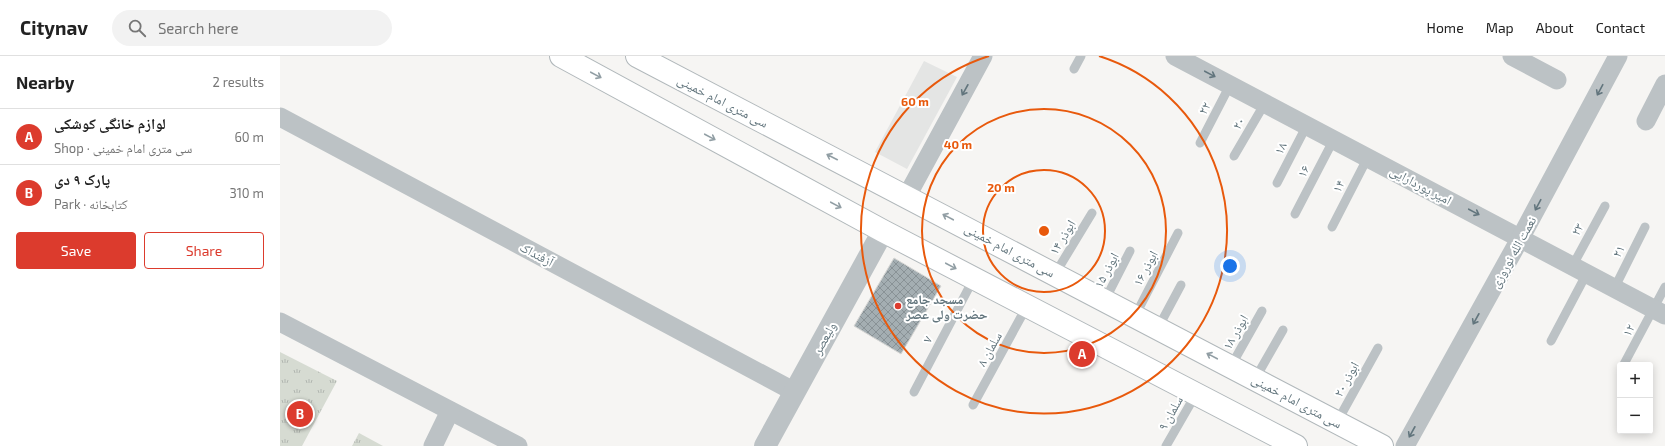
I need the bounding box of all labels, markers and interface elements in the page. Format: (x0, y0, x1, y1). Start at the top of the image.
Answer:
search box (112, 10, 392, 46)
text: Citynav (20, 16, 88, 39)
icon: search (126, 17, 148, 39)
text: Search here (158, 19, 238, 37)
text: Home (1427, 19, 1464, 36)
text: Map (1486, 19, 1514, 36)
text: About (1536, 19, 1574, 36)
text: Contact (1596, 19, 1645, 36)
one-way arrow (589, 71, 601, 79)
street label: سی متری امام خمینی (674, 71, 771, 132)
one-way arrow (1204, 71, 1216, 78)
text: Nearby (16, 72, 74, 92)
text: 2 results (212, 74, 264, 90)
one-way arrow (960, 84, 968, 96)
one-way arrow (1595, 84, 1603, 96)
text: 60 m (901, 94, 929, 108)
street label: ۲۲ (1194, 99, 1214, 117)
text: لوازم خانگی کوشکی (54, 114, 166, 132)
street label: ۲۰ (1228, 114, 1248, 132)
text: A (25, 129, 33, 145)
text: 60 m (234, 129, 264, 145)
one-way arrow (704, 133, 716, 141)
text: 40 m (944, 137, 972, 151)
street label: ۱۸ (1270, 139, 1290, 157)
text: Shop · سی متری امام خمینی (54, 140, 192, 156)
one-way arrow (827, 153, 839, 161)
street label: ۱۶ (1293, 162, 1313, 180)
street label: امیر پوردارایی (1387, 162, 1455, 209)
text: پارک ۹ دی (54, 170, 110, 188)
street label: ۱۴ (1328, 177, 1348, 195)
text: 20 m (987, 180, 1015, 194)
text: B (25, 185, 33, 201)
text: 310 m (229, 185, 264, 201)
text: Park · کتابخانه (54, 196, 128, 212)
one-way arrow (1534, 199, 1542, 211)
one-way arrow (830, 202, 842, 210)
one-way arrow (1468, 209, 1480, 217)
one-way arrow (942, 213, 954, 221)
street label: نعمت الله نوروزی (1487, 213, 1540, 291)
street label: ابوذر ۱۴ (1045, 217, 1079, 258)
street label: سی متری امام خمینی (962, 220, 1058, 281)
street label: ۲۳ (1567, 220, 1587, 238)
centre of rings (1037, 224, 1051, 238)
button: Save (16, 232, 136, 269)
button: Share (144, 232, 264, 269)
street label: آزفنداک (517, 238, 557, 271)
street label: ۲۱ (1608, 242, 1628, 260)
street label: ابوذر ۱۶ (1129, 248, 1162, 289)
street label: ابوذر ۱۵ (1090, 250, 1123, 291)
your location (1220, 256, 1240, 276)
one-way arrow (945, 263, 957, 270)
place label: مسجد جامع حضرت ولی عصر (905, 291, 988, 323)
marker: مسجد جامع حضرت ولی عصر (893, 301, 903, 311)
street label: ابوذر ۱۸ (1219, 312, 1252, 353)
one-way arrow (1471, 313, 1479, 325)
street label: وليعصر (808, 319, 840, 358)
street label: ۱۲ (1618, 321, 1638, 339)
street label: سلمان ۸ (973, 329, 1006, 369)
street label: ۷ (919, 333, 936, 345)
pin: A (1069, 339, 1095, 369)
one-way arrow (1206, 352, 1218, 359)
street label: ابوذر ۲۰ (1330, 359, 1363, 400)
map controls (1617, 362, 1653, 434)
button: + (1617, 362, 1653, 398)
street label: سی متری امام خمینی (1249, 371, 1345, 432)
street label: سلمان ۹ (1154, 393, 1187, 433)
button: − (1617, 398, 1653, 434)
pin: B (287, 399, 313, 429)
one-way arrow (1408, 426, 1416, 438)

